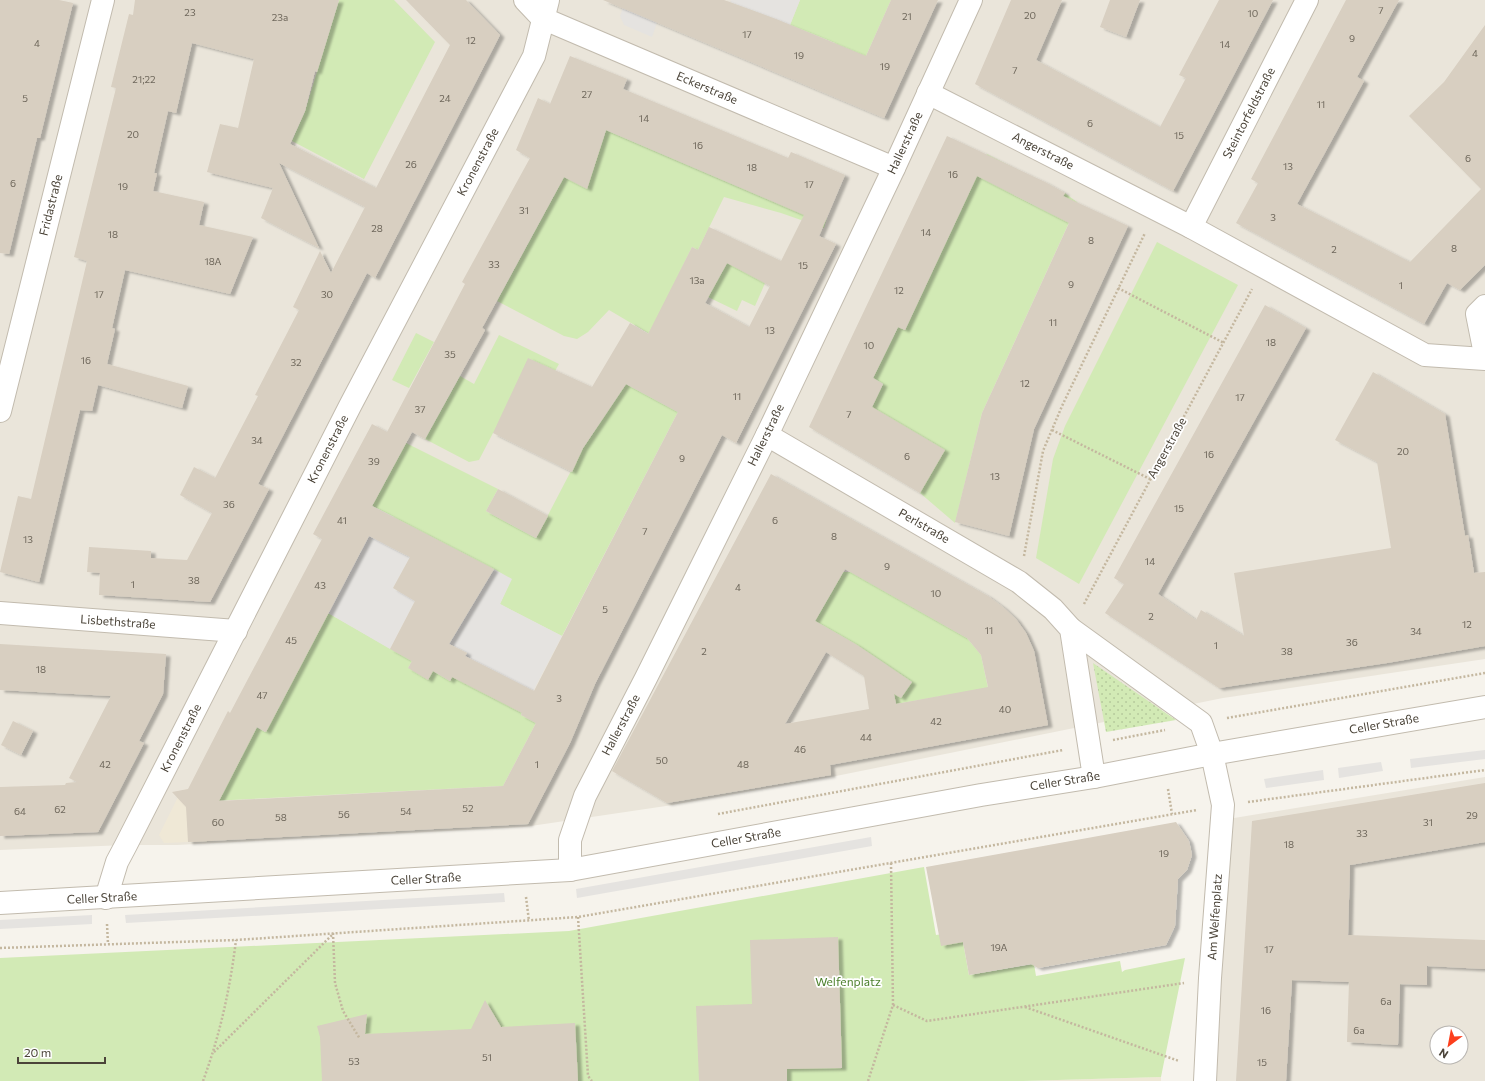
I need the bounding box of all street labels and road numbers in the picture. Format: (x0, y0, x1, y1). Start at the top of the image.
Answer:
street label: Steintorfeldstraße (1219, 65, 1277, 160)
street label: Eckerstraße (675, 68, 740, 106)
street label: Hallerstraße (884, 109, 925, 176)
street label: Kronenstraße (453, 125, 501, 198)
street label: Angerstraße (1010, 129, 1077, 172)
street label: Fridastraße (36, 173, 64, 237)
street label: Hallerstraße (744, 401, 786, 468)
street label: Kronenstraße (304, 412, 350, 485)
street label: Angerstraße (1144, 415, 1189, 480)
street label: Perlstraße (897, 505, 952, 545)
street label: Lisbethstraße (80, 611, 156, 631)
street label: Hallerstraße (598, 692, 642, 757)
street label: Kronenstraße (157, 701, 203, 774)
street label: Celler Straße (1348, 710, 1420, 736)
street label: Celler Straße (1029, 768, 1101, 792)
street label: Celler Straße (710, 824, 782, 850)
street label: Celler Straße (390, 869, 462, 887)
street label: Am Welfenplatz (1204, 873, 1224, 961)
street label: Celler Straße (66, 888, 138, 906)

